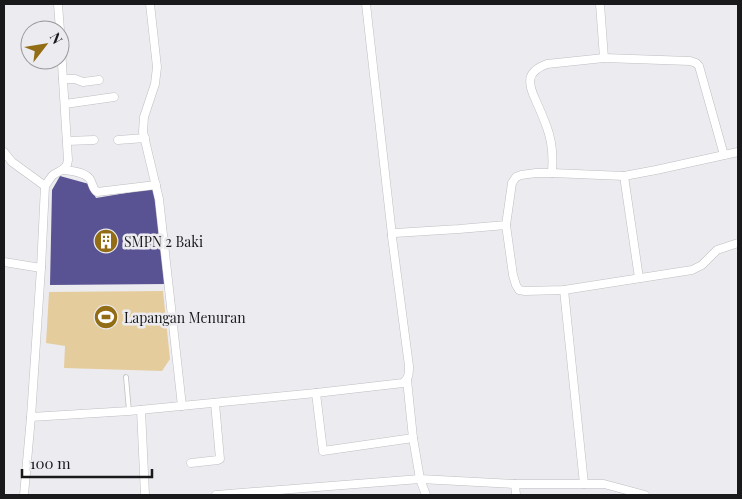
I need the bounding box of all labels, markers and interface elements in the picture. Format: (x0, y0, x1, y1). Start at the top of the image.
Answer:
north arrow (20, 20, 70, 70)
text: N (46, 29, 67, 47)
building icon: SMPN 2 Baki (93, 228, 119, 254)
place label: SMPN 2 Baki (124, 232, 203, 251)
sports icon: Lapangan Menuran (93, 304, 119, 330)
place label: Lapangan Menuran (124, 308, 246, 327)
scale bar (22, 446, 152, 478)
text: 100 m (30, 453, 71, 473)

